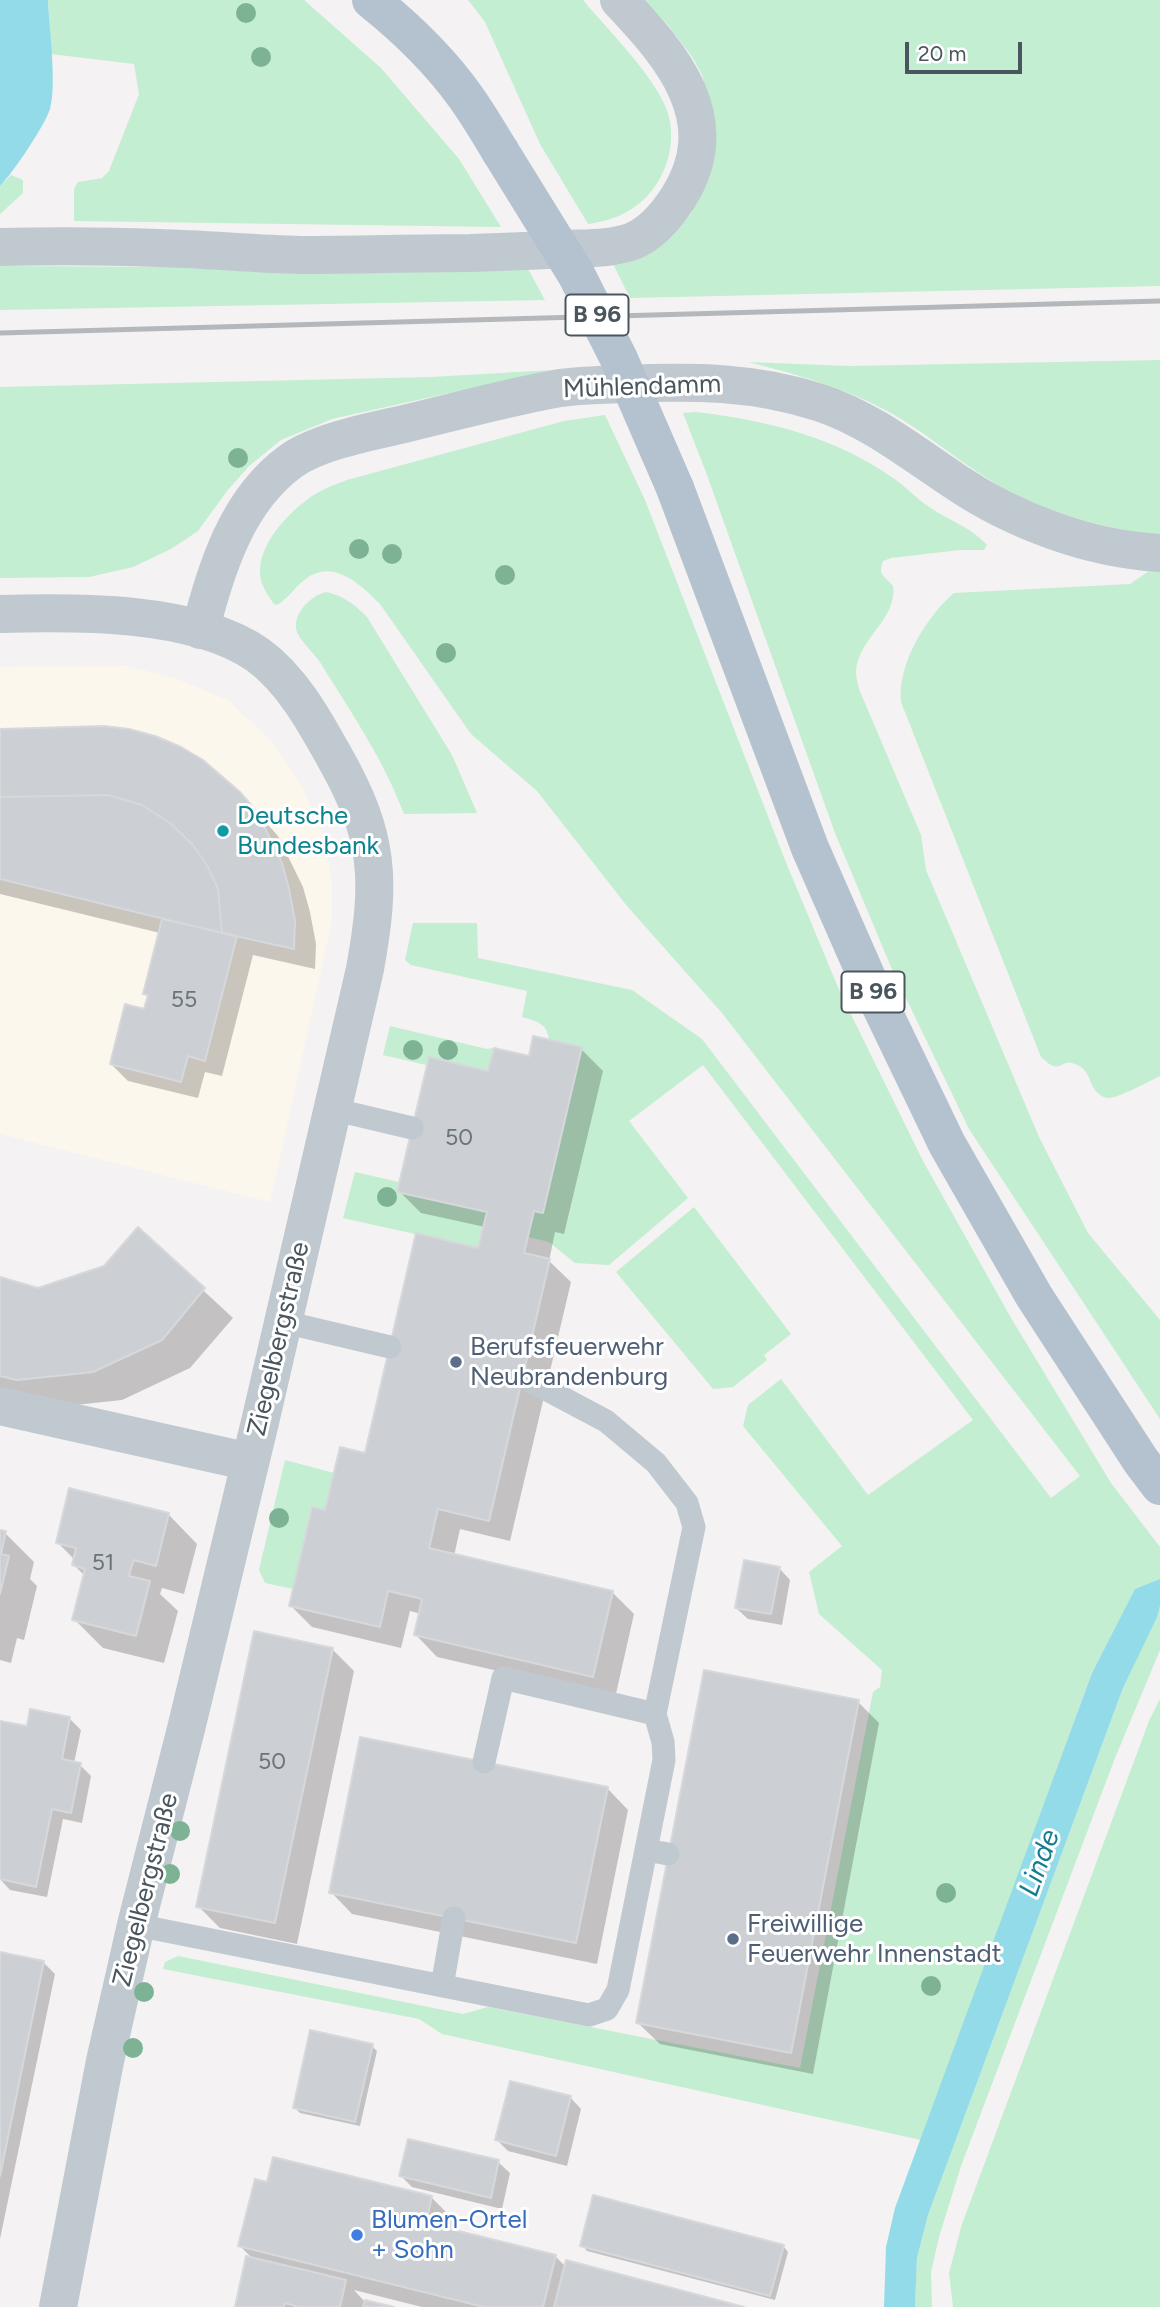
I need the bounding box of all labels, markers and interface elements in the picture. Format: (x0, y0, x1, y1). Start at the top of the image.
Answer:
scale bar (908, 28, 1025, 72)
text: 20 m (918, 41, 966, 66)
road number: B 96 (566, 294, 628, 336)
street label: Mühlendamm (562, 369, 722, 405)
place label: Deutsche Bundesbank (237, 800, 379, 862)
marker: Deutsche Bundesbank (215, 823, 231, 839)
road number: B 96 (842, 972, 904, 1012)
house number: 55 (171, 986, 197, 1014)
house number: 50 (445, 1124, 473, 1152)
street label: Ziegelbergstraße (241, 1239, 317, 1439)
place label: Berufsfeuerwehr Neubrandenburg (470, 1331, 668, 1392)
marker: Berufsfeuerwehr Neubrandenburg (448, 1354, 464, 1370)
house number: 51 (92, 1549, 114, 1577)
house number: 50 (258, 1748, 286, 1776)
street label: Ziegelbergstraße (107, 1790, 185, 1990)
water label: Linde (1013, 1825, 1067, 1901)
place label: Freiwillige Feuerwehr Innenstadt (747, 1908, 1002, 1969)
marker: Freiwillige Feuerwehr Innenstadt (725, 1931, 741, 1947)
place label: Blumen-Ortel + Sohn (371, 2204, 527, 2266)
marker: Blumen-Ortel + Sohn (349, 2227, 365, 2243)

